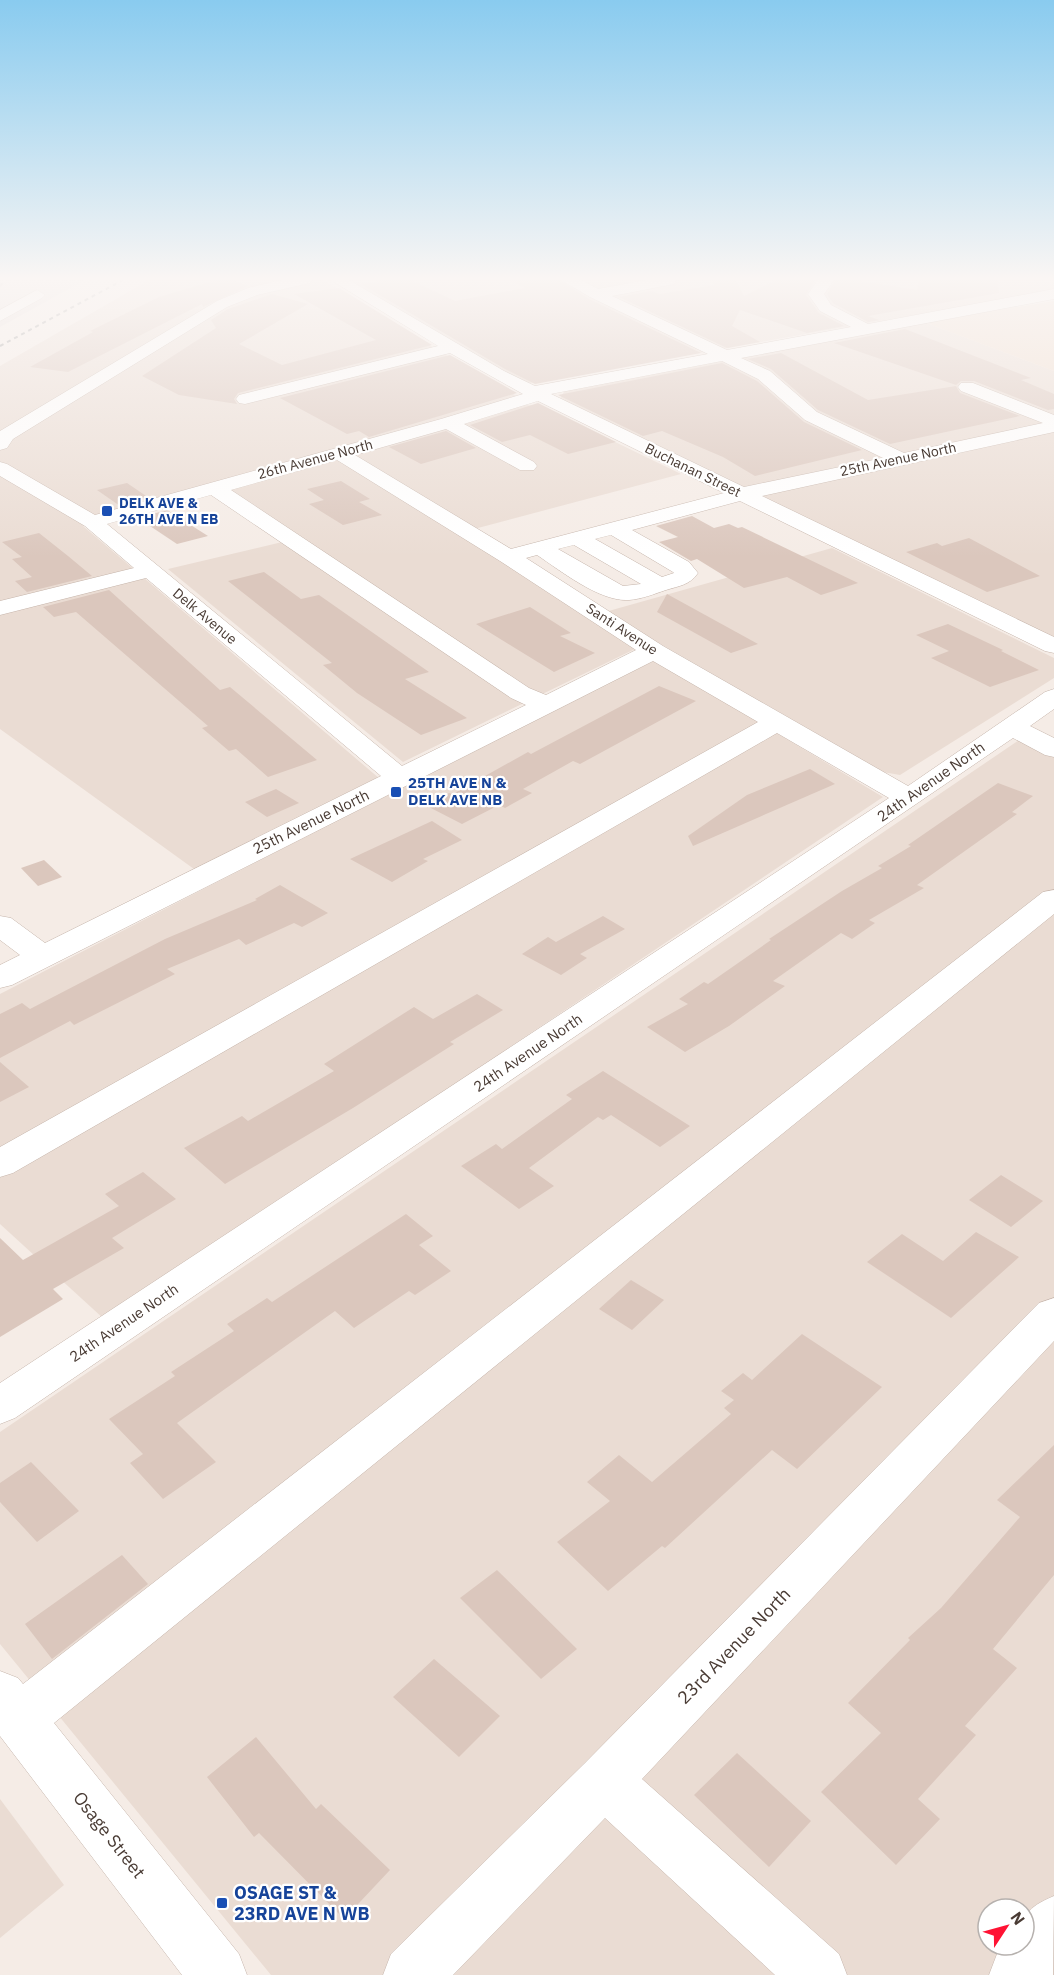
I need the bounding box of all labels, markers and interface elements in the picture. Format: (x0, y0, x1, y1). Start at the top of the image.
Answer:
street label: 26th Avenue North (255, 435, 375, 483)
street label: 25th Avenue North (838, 438, 958, 480)
street label: Buchanan Street (642, 439, 744, 501)
place label: DELK AVE & 26TH AVE N EB (119, 494, 218, 528)
marker: DELK AVE & 26TH AVE N EB (100, 504, 114, 518)
street label: Delk Avenue (169, 584, 241, 648)
street label: Santi Avenue (583, 599, 662, 659)
street label: 24th Avenue North (873, 737, 988, 826)
place label: 25TH AVE N & DELK AVE NB (408, 773, 506, 809)
street label: 25th Avenue North (249, 785, 372, 858)
marker: 25TH AVE N & DELK AVE NB (389, 785, 403, 799)
street label: 24th Avenue North (470, 1009, 586, 1096)
street label: 24th Avenue North (66, 1279, 182, 1366)
street label: 23rd Avenue North (672, 1583, 795, 1709)
street label: Osage Street (68, 1787, 150, 1883)
place label: OSAGE ST & 23RD AVE N WB (234, 1881, 370, 1925)
marker: OSAGE ST & 23RD AVE N WB (215, 1896, 229, 1910)
north arrow (976, 1897, 1036, 1957)
text: N (1007, 1908, 1030, 1929)

